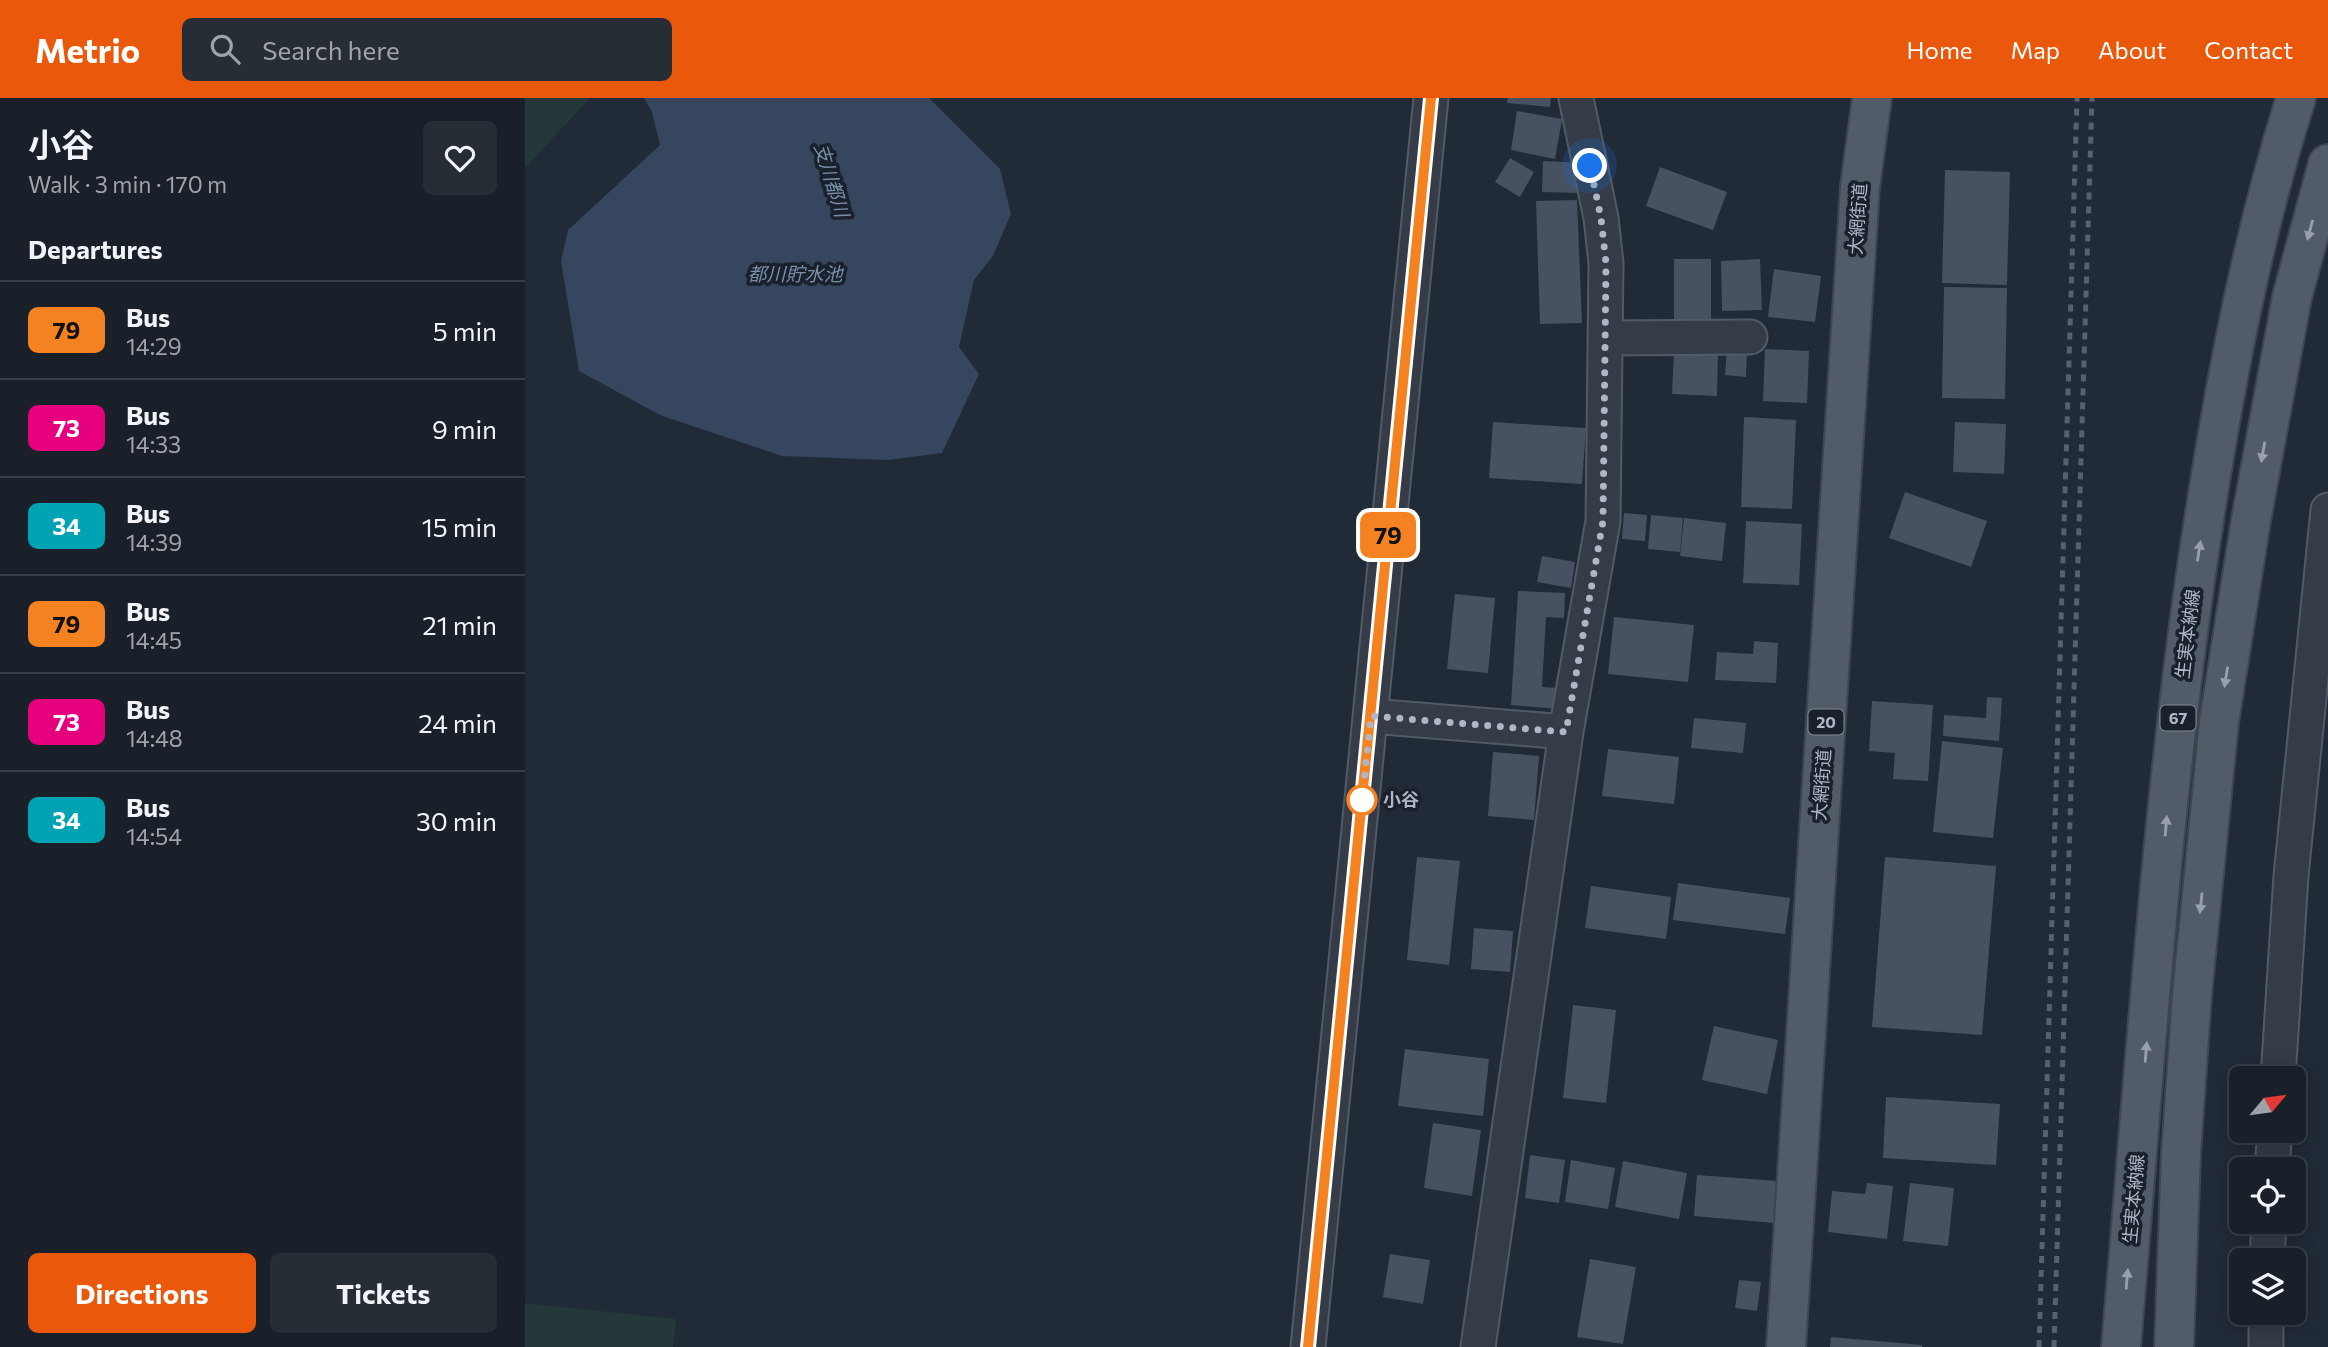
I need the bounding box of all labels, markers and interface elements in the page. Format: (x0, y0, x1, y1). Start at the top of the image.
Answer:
search box (182, 18, 672, 81)
text: Metrio (35, 29, 140, 70)
icon: search (206, 30, 244, 68)
text: Search here (262, 34, 400, 65)
text: Home (1907, 35, 1973, 64)
text: Map (2011, 35, 2060, 64)
text: About (2098, 35, 2166, 64)
text: Contact (2204, 35, 2293, 64)
button: heart (423, 121, 497, 195)
text: 小谷 (28, 123, 94, 164)
water label: 支川都川 (810, 140, 855, 221)
your location (1572, 148, 1607, 183)
text: Walk · 3 min · 170 m (28, 170, 227, 198)
street label: 大網街道 (1844, 182, 1870, 256)
one-way arrow (2304, 219, 2315, 241)
text: Departures (28, 233, 163, 264)
water label: 都川貯水池 (747, 262, 844, 285)
text: Bus (126, 301, 170, 332)
text: 79 (53, 315, 80, 344)
text: 5 min (433, 315, 497, 346)
text: 14:29 (126, 332, 182, 360)
text: Bus (126, 399, 170, 430)
text: 73 (53, 413, 80, 442)
text: 9 min (432, 413, 497, 444)
text: 14:33 (126, 430, 181, 458)
one-way arrow (2257, 441, 2268, 463)
text: Bus (126, 497, 170, 528)
text: 34 (52, 511, 81, 540)
text: 15 min (422, 511, 497, 542)
line badge: 79 (1357, 512, 1419, 558)
text: 79 (1374, 520, 1402, 549)
text: 14:39 (126, 528, 182, 556)
one-way arrow (2194, 540, 2205, 562)
street label: 生実本納線 (2171, 588, 2203, 680)
text: Bus (126, 595, 170, 626)
text: 79 (53, 609, 80, 638)
text: 21 min (422, 609, 497, 640)
text: 14:45 (126, 626, 182, 654)
one-way arrow (2220, 666, 2231, 688)
text: Bus (126, 693, 170, 724)
road number: 67 (2161, 706, 2195, 730)
text: 73 (53, 707, 80, 736)
text: 24 min (418, 707, 497, 738)
road number: 20 (1809, 709, 1843, 734)
text: 14:48 (126, 724, 183, 752)
street label: 大網街道 (1808, 748, 1834, 822)
marker: 小谷 (1347, 785, 1377, 815)
place label: 小谷 (1383, 788, 1419, 810)
text: Bus (126, 791, 170, 822)
text: 34 (52, 805, 81, 834)
text: 30 min (416, 805, 497, 836)
one-way arrow (2161, 814, 2172, 836)
text: 14:54 (126, 822, 182, 850)
one-way arrow (2195, 892, 2206, 914)
one-way arrow (2141, 1041, 2152, 1063)
north arrow (2229, 1066, 2307, 1143)
map controls (2229, 1066, 2306, 1325)
street label: 生実本納線 (2118, 1153, 2148, 1245)
button: locate (2229, 1157, 2306, 1234)
button: layers (2229, 1248, 2306, 1325)
button: Directions (28, 1253, 256, 1333)
button: Tickets (270, 1253, 497, 1333)
one-way arrow (2122, 1268, 2133, 1290)

